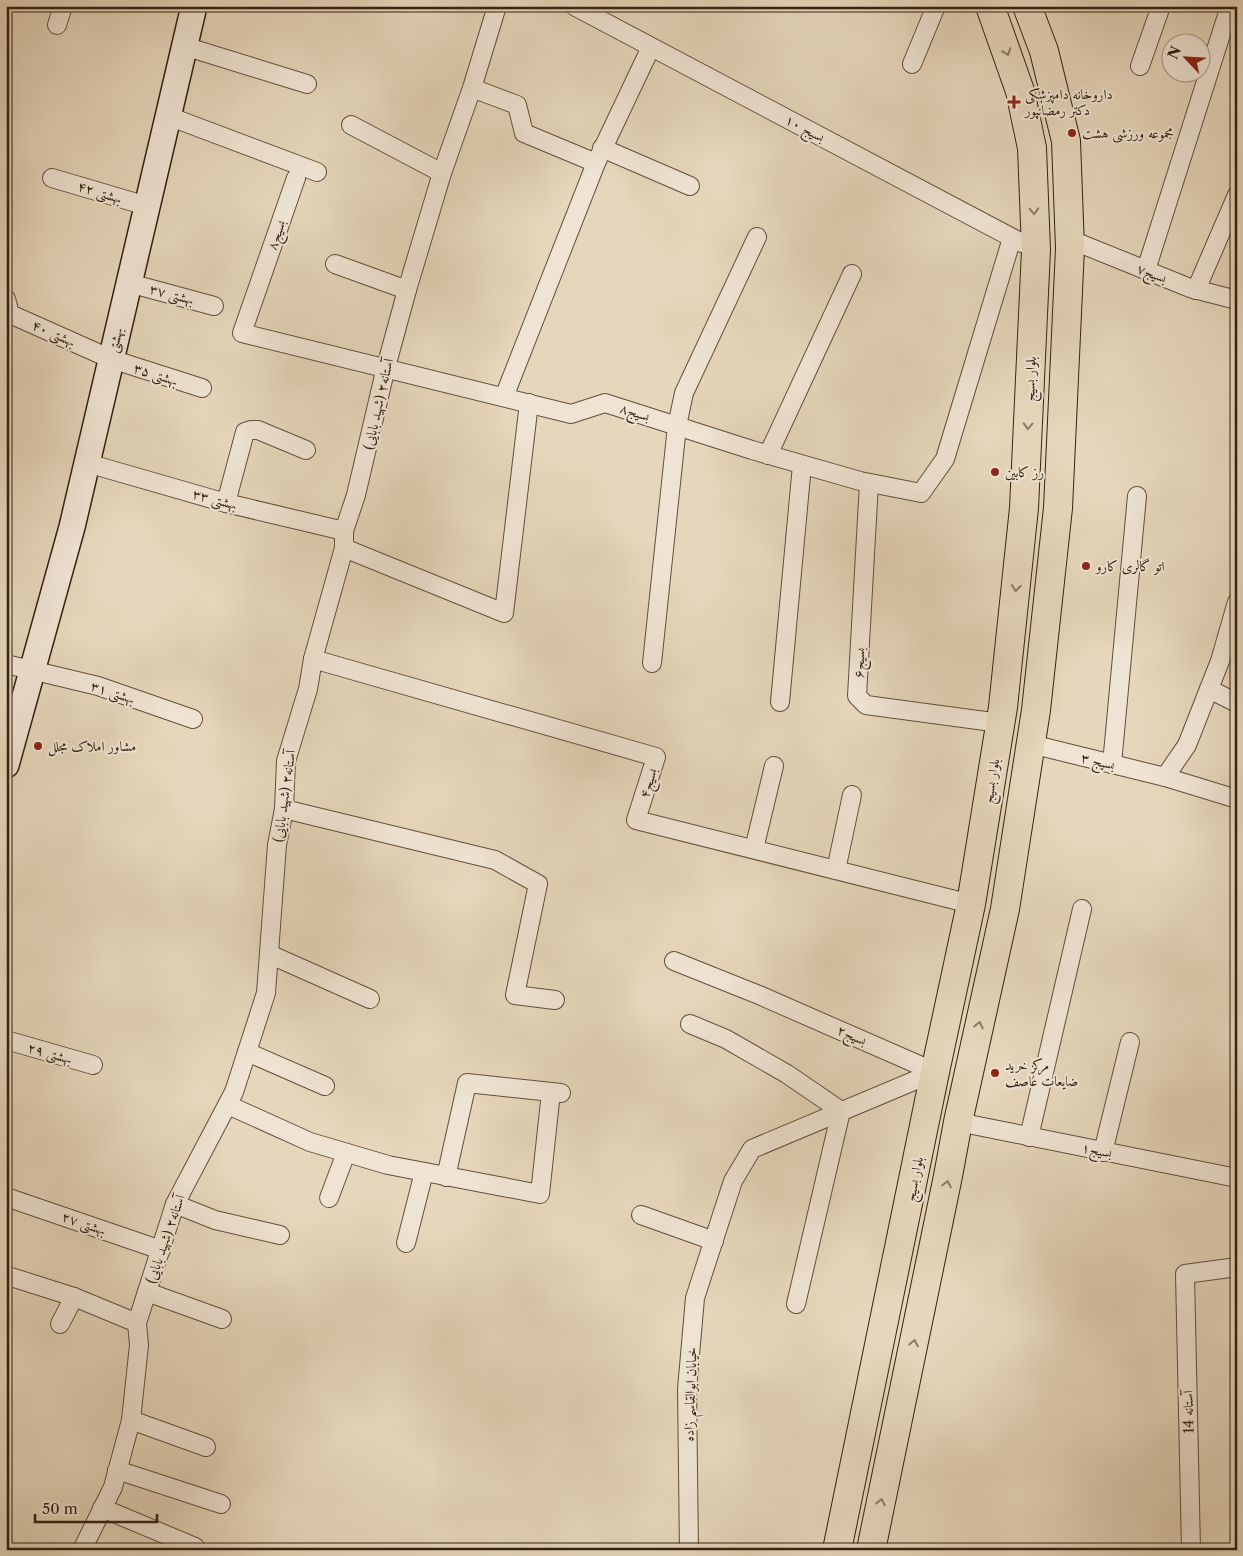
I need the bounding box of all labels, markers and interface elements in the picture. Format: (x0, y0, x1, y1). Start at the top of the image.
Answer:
north arrow (1160, 32, 1210, 82)
text: N (1163, 43, 1185, 62)
one-way arrow (1001, 47, 1011, 56)
place label: داروخانه دامپزشکی دکتر رمضانپور (1023, 85, 1113, 120)
marker: داروخانه دامپزشکی دکتر رمضانپور (1007, 95, 1021, 109)
street label: بسیج ۱۰ (780, 110, 828, 149)
place label: مجموعه ورزشی هشت (1082, 124, 1174, 143)
marker: مجموعه ورزشی هشت (1066, 127, 1078, 139)
street label: بهشتی ۴۲ (75, 177, 124, 208)
one-way arrow (1029, 208, 1039, 215)
street label: بسیج۸ (263, 218, 293, 254)
street label: بسیج۷ (1133, 259, 1170, 291)
street label: بهشتی ۳۷ (147, 279, 196, 310)
street label: بهشتی ۴۰ (29, 315, 79, 351)
street label: بهشتی (103, 326, 128, 355)
street label: آستانه۲ (شهید بابایی) (359, 355, 399, 452)
street label: بلوار بسیج (1020, 356, 1044, 402)
street label: بهشتی ۳۵ (131, 358, 181, 391)
street label: بسیج۸ (616, 399, 652, 429)
one-way arrow (1023, 422, 1033, 430)
place label: رز کابین (1005, 463, 1044, 481)
marker: رز کابین (989, 466, 1001, 478)
street label: بهشتی ۳۳ (190, 484, 239, 515)
place label: اتو گالری کارو (1094, 557, 1165, 575)
marker: اتو گالری کارو (1080, 560, 1092, 572)
one-way arrow (1011, 584, 1022, 592)
street label: بسیج۶ (849, 647, 873, 679)
street label: بهشتی ۳۱ (88, 676, 138, 709)
place label: مشاور املاک مجلل (48, 737, 136, 757)
marker: مشاور املاک مجلل (32, 740, 44, 752)
street label: آستانه۲ (شهید بابایی) (269, 747, 301, 843)
street label: بسیج ۳ (1078, 748, 1117, 778)
street label: بلوار بسیج (979, 757, 1007, 805)
street label: بسیج۴ (635, 766, 665, 801)
one-way arrow (974, 1020, 984, 1029)
street label: بسیج۲ (833, 1021, 870, 1053)
street label: بهشتی ۲۹ (25, 1038, 74, 1069)
place label: مرکز خرید ضایعات عاصف (1005, 1056, 1078, 1090)
marker: مرکز خرید ضایعات عاصف (989, 1067, 1001, 1079)
street label: بسیج۱ (1080, 1138, 1114, 1166)
street label: بلوار بسیج (901, 1155, 931, 1204)
one-way arrow (941, 1179, 952, 1188)
street label: آستانه۲ (شهید بابایی) (141, 1190, 190, 1286)
street label: بهشتی ۲۷ (59, 1207, 109, 1240)
one-way arrow (908, 1338, 919, 1347)
street label: خیابان ابوالقاسم زاده (679, 1346, 706, 1442)
street label: آستانه 14 (1179, 1388, 1197, 1434)
scale bar (35, 1491, 158, 1523)
one-way arrow (875, 1498, 886, 1506)
text: 50 m (42, 1499, 78, 1518)

